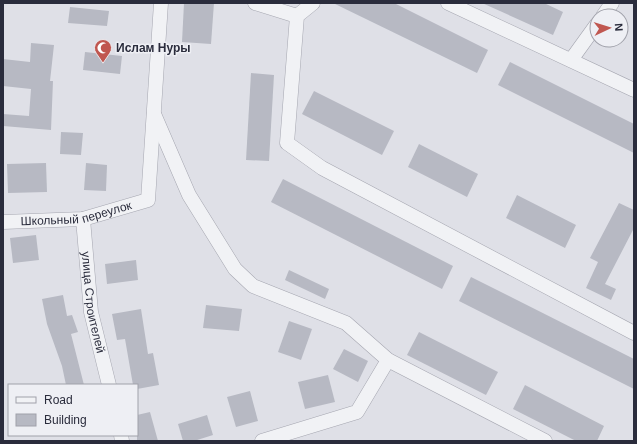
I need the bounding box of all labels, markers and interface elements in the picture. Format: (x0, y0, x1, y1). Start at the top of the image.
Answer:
north arrow (589, 8, 629, 48)
text: N (613, 23, 625, 32)
mosque icon: Ислам Нуры (93, 38, 113, 63)
place label: Ислам Нуры (116, 41, 191, 55)
street label: Школьный переулок (20, 198, 134, 228)
street label: улица Строителей (79, 251, 108, 354)
legend (8, 384, 138, 436)
text: Road (44, 393, 73, 407)
text: Building (44, 413, 87, 427)

